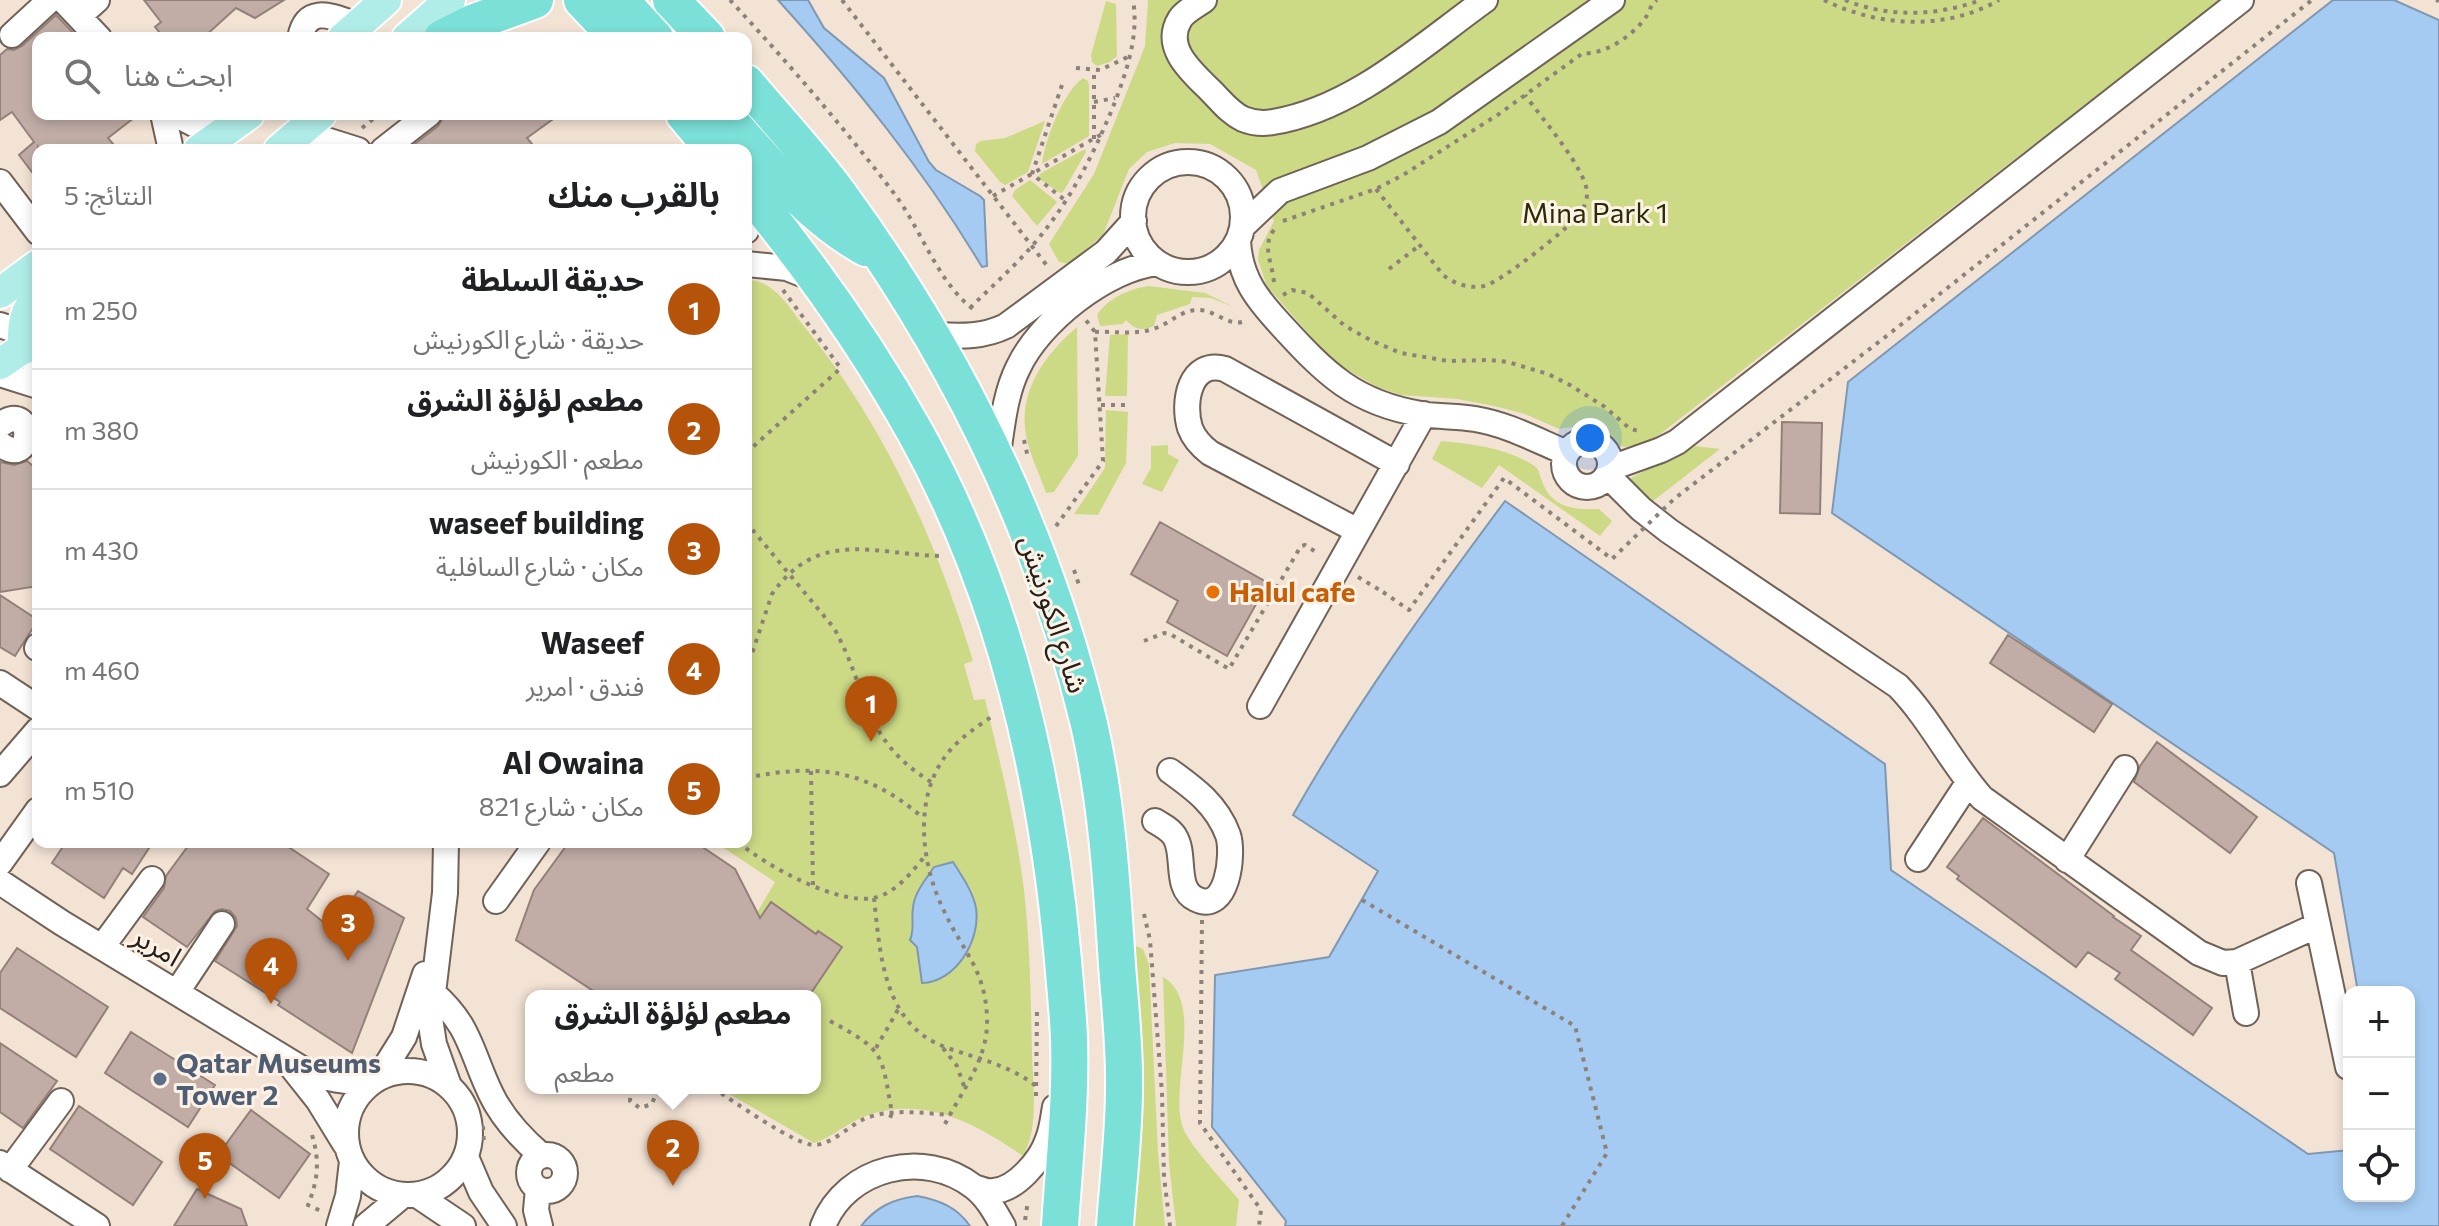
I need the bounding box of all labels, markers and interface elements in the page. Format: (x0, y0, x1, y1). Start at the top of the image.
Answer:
search box (32, 32, 752, 120)
icon: search (60, 54, 104, 98)
text: ابحث هنا (124, 55, 233, 92)
text: بالقرب منك (548, 172, 720, 214)
text: النتائج: 5 (64, 179, 153, 210)
park label: Mina Park 1 (1522, 195, 1668, 229)
text: حديقة السلطة (461, 260, 644, 297)
text: 250 m (64, 294, 138, 325)
text: 1 (688, 294, 700, 325)
text: حديقة · شارع الكورنيش (413, 323, 644, 354)
text: مطعم لؤلؤة الشرق (407, 380, 644, 417)
text: 380 m (64, 414, 139, 445)
text: 2 (687, 414, 701, 445)
your location (1570, 418, 1610, 458)
text: مطعم · الكورنيش (471, 443, 644, 474)
text: waseef building (429, 503, 644, 540)
street label: شارع الكورنيش (1009, 530, 1096, 699)
text: 430 m (64, 534, 139, 565)
text: 3 (686, 534, 702, 565)
text: مكان · شارع السافلية (436, 550, 644, 581)
place label: Halul cafe (1229, 574, 1355, 608)
marker: Halul cafe (1204, 583, 1222, 601)
text: Waseef (541, 623, 644, 660)
text: 460 m (64, 654, 140, 685)
text: 4 (686, 654, 702, 685)
text: فندق · امرير (526, 670, 644, 701)
pin: 1 (845, 676, 897, 742)
text: Al Owaina (502, 743, 644, 780)
text: 510 m (64, 774, 135, 805)
text: 5 (686, 774, 702, 805)
text: مكان · شارع 821 (479, 790, 644, 821)
pin: 3 (322, 895, 374, 961)
street label: امرير (125, 917, 188, 974)
pin: 4 (245, 938, 297, 1004)
map controls (2343, 986, 2415, 1202)
button: + (2343, 986, 2415, 1058)
popup (525, 990, 821, 1094)
text: مطعم لؤلؤة الشرق (555, 993, 791, 1030)
place label: Qatar Museums Tower 2 (176, 1045, 381, 1111)
text: مطعم (555, 1056, 615, 1087)
button: − (2343, 1058, 2415, 1130)
marker: Qatar Museums Tower 2 (151, 1070, 169, 1088)
pin: 2 (647, 1120, 699, 1186)
button: locate (2343, 1130, 2415, 1202)
pin: 5 (179, 1133, 231, 1199)

